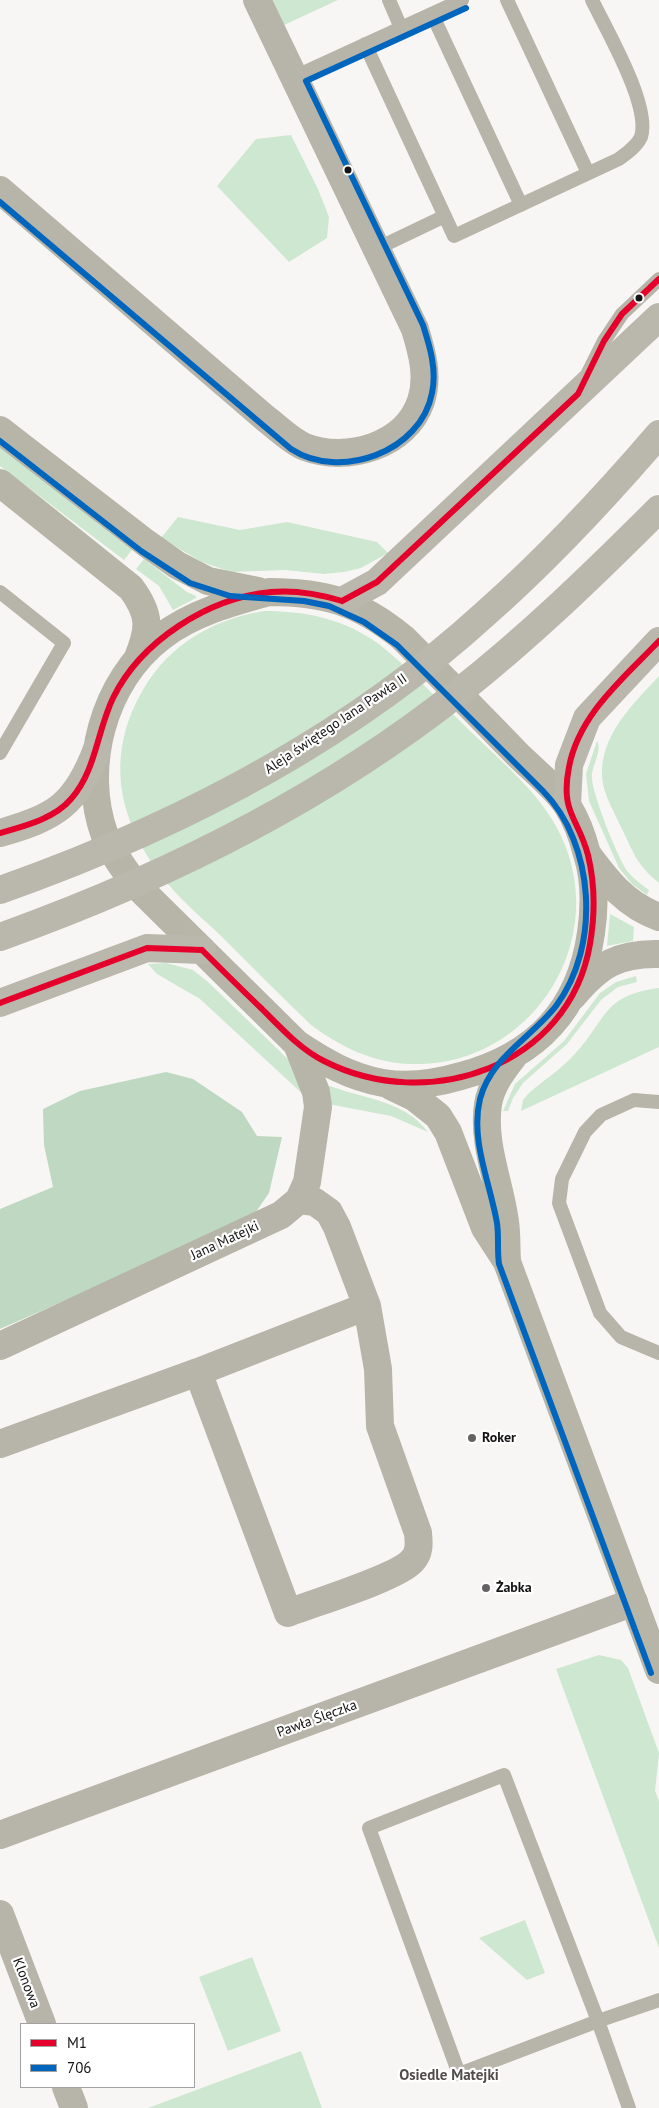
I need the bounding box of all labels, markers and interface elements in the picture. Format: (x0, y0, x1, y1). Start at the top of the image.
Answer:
unlabelled marker (343, 165, 353, 175)
unlabelled marker (634, 293, 644, 303)
street label: Aleja świętego Jana Pawła II (262, 670, 410, 778)
street label: Jana Matejki (188, 1218, 262, 1264)
place label: Roker (482, 1430, 516, 1446)
marker: Roker (466, 1432, 478, 1444)
place label: Żabka (496, 1580, 532, 1596)
marker: Żabka (480, 1582, 492, 1594)
street label: Pawła Ślęczka (275, 1697, 359, 1741)
street label: Klonowa (9, 1956, 43, 2010)
legend (20, 2023, 195, 2088)
text: M1 (67, 2033, 87, 2052)
text: 706 (67, 2058, 92, 2077)
district label: Osiedle Matejki (399, 2067, 499, 2085)

